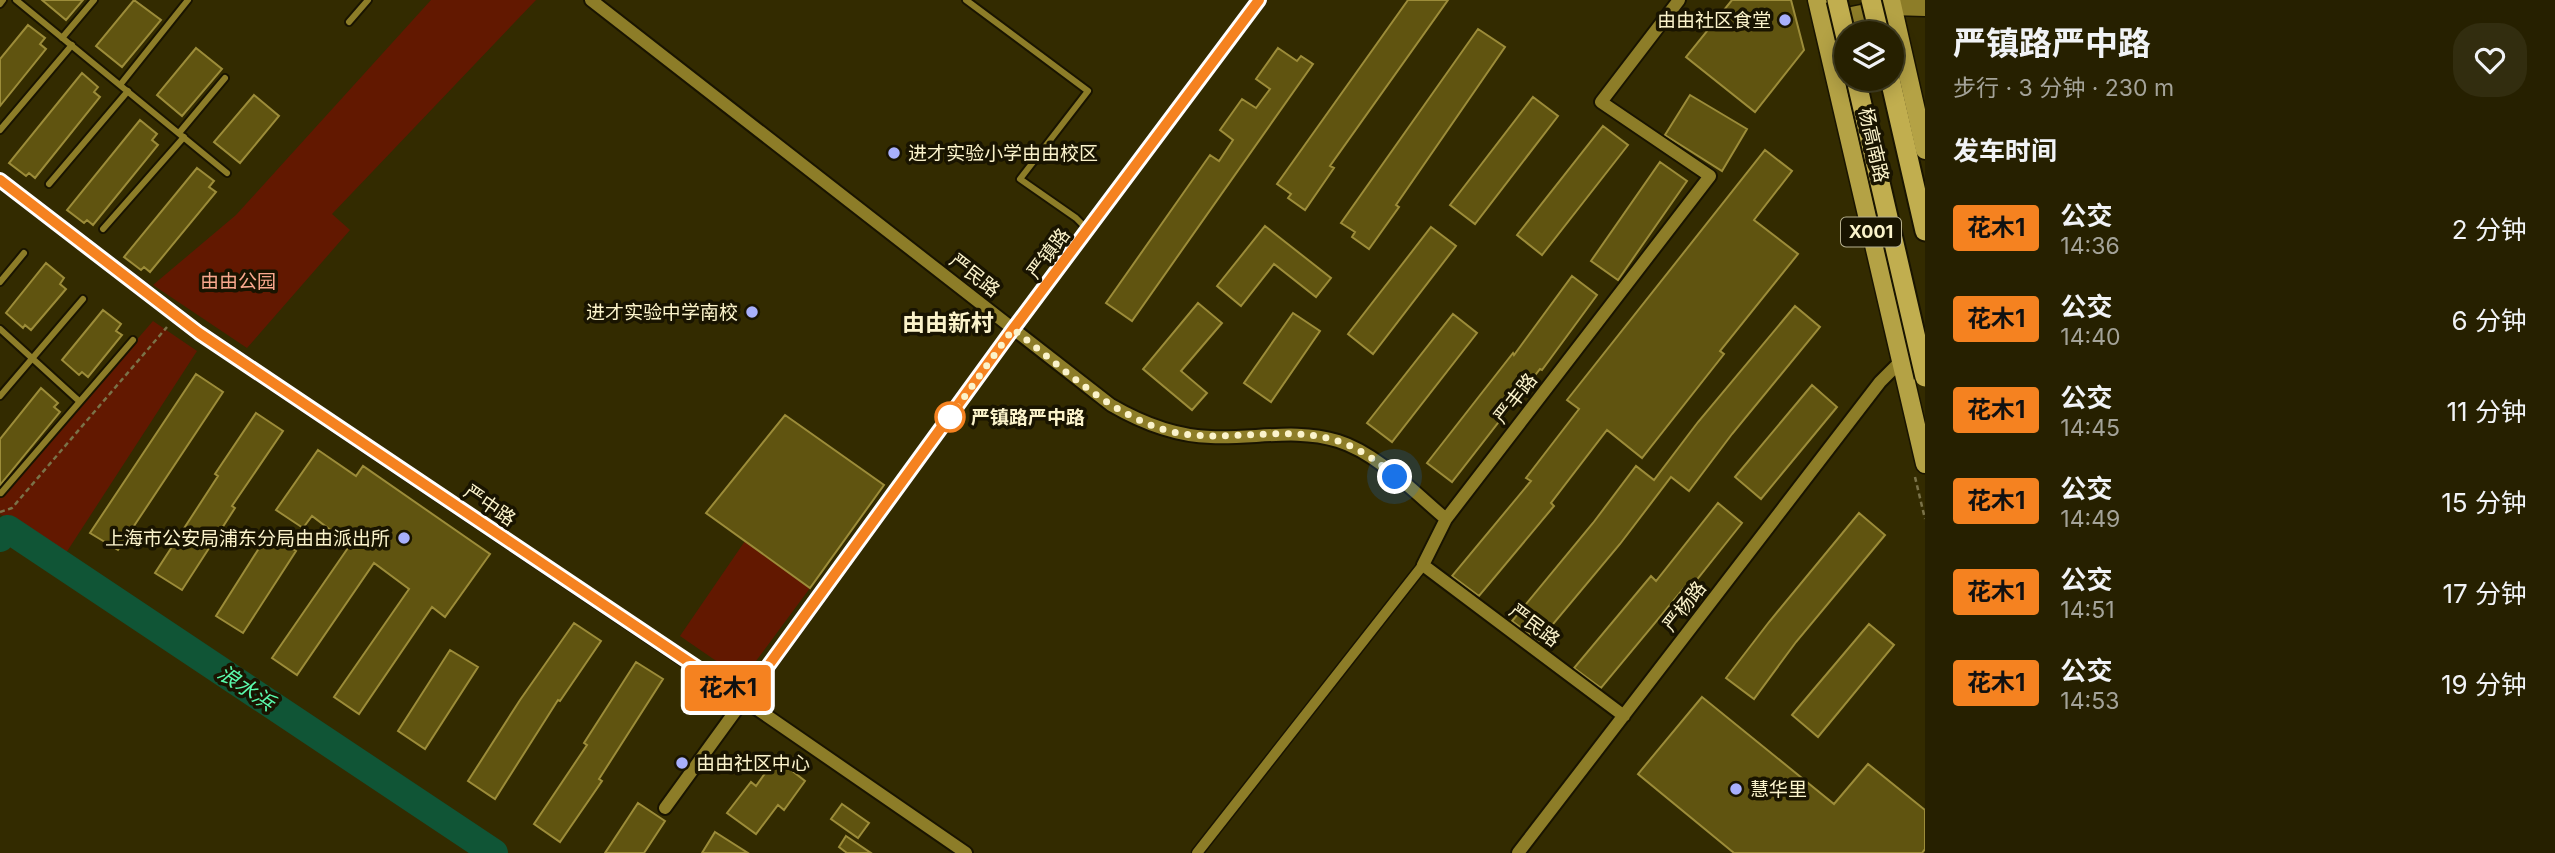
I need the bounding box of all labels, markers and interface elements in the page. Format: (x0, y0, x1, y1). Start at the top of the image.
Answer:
place label: 由由社区食堂 (1657, 9, 1771, 32)
marker: 由由社区食堂 (1777, 12, 1793, 28)
map controls (1834, 21, 1904, 91)
button: layers (1834, 21, 1904, 91)
text: 严镇路严中路 (1953, 23, 2151, 63)
button: heart (2453, 23, 2527, 97)
text: 步行 · 3 分钟 · 230 m (1953, 74, 2174, 102)
street label: 杨高南路 (1854, 105, 1893, 185)
text: 发车时间 (1953, 135, 2057, 166)
place label: 进才实验小学由由校区 (908, 142, 1098, 165)
marker: 进才实验小学由由校区 (886, 145, 902, 161)
text: 公交 (2060, 200, 2112, 231)
text: 花木1 (1967, 213, 2025, 242)
text: 2 分钟 (2452, 214, 2527, 245)
road number: X001 (1841, 218, 1901, 246)
street label: 严镇路 (1022, 224, 1075, 283)
text: 14:36 (2060, 232, 2120, 260)
street label: 严民路 (945, 249, 1004, 302)
park label: 由由公园 (200, 270, 276, 293)
text: 公交 (2060, 291, 2112, 322)
place label: 进才实验中学南校 (586, 301, 738, 324)
marker: 进才实验中学南校 (744, 304, 760, 320)
text: 花木1 (1967, 304, 2025, 333)
text: 6 分钟 (2452, 305, 2527, 336)
district label: 由由新村 (902, 309, 994, 337)
text: 14:40 (2060, 323, 2121, 351)
street label: 严丰路 (1489, 369, 1542, 428)
text: 公交 (2060, 382, 2112, 413)
text: 花木1 (1967, 395, 2025, 424)
text: 11 分钟 (2447, 396, 2527, 427)
marker: 严镇路严中路 (935, 402, 965, 432)
place label: 严镇路严中路 (971, 406, 1085, 429)
text: 14:45 (2060, 414, 2120, 442)
your location (1377, 459, 1412, 494)
text: 公交 (2060, 473, 2112, 504)
street label: 严中路 (460, 480, 520, 531)
text: 花木1 (1967, 486, 2025, 515)
text: 15 分钟 (2441, 487, 2527, 518)
text: 14:49 (2060, 505, 2120, 533)
place label: 上海市公安局浦东分局由由派出所 (105, 527, 390, 550)
marker: 上海市公安局浦东分局由由派出所 (396, 530, 412, 546)
text: 公交 (2060, 564, 2112, 595)
street label: 严杨路 (1658, 577, 1711, 636)
text: 花木1 (1967, 577, 2025, 606)
text: 17 分钟 (2442, 578, 2527, 609)
text: 14:51 (2060, 596, 2115, 624)
street label: 严民路 (1505, 599, 1564, 652)
text: 公交 (2060, 655, 2112, 686)
water label: 浪水浜 (213, 660, 281, 717)
line badge: 花木1 (688, 665, 768, 711)
text: 花木1 (1967, 668, 2025, 697)
text: 19 分钟 (2441, 669, 2527, 700)
text: 花木1 (699, 673, 757, 702)
text: 14:53 (2060, 687, 2119, 715)
place label: 由由社区中心 (696, 752, 810, 775)
marker: 由由社区中心 (674, 755, 690, 771)
place label: 慧华里 (1750, 778, 1807, 801)
marker: 慧华里 (1728, 781, 1744, 797)

